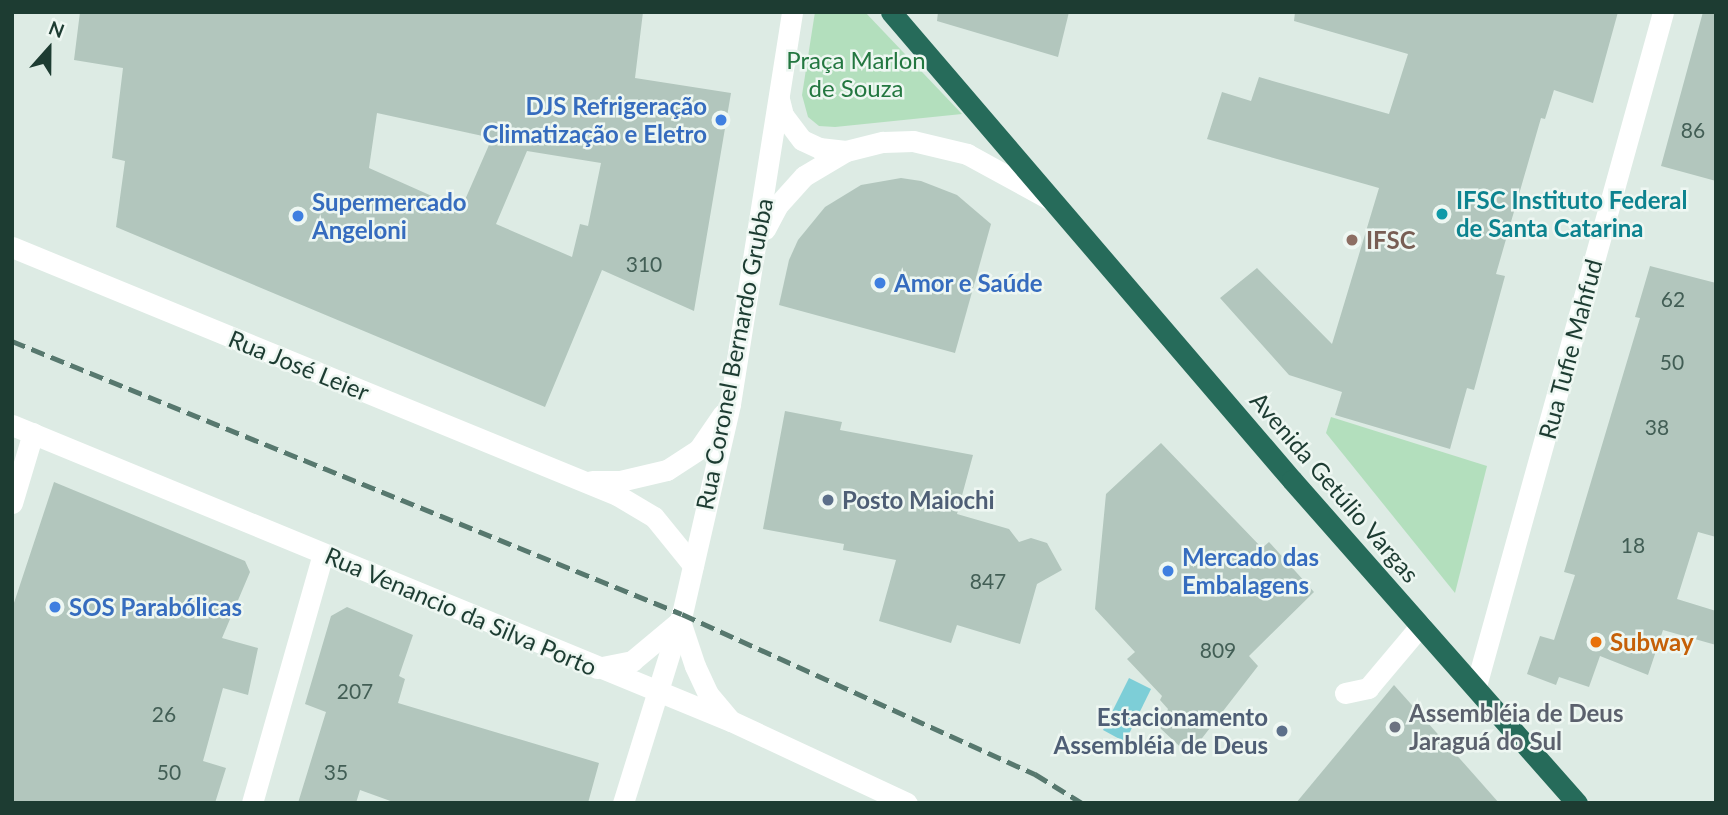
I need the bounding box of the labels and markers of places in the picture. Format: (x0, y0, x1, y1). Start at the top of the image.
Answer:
place label: DJS Refrigeração Climatização e Eletro (483, 92, 707, 148)
marker: DJS Refrigeração Climatização e Eletro (713, 112, 729, 128)
place label: IFSC Instituto Federal de Santa Catarina (1456, 186, 1687, 242)
place label: Supermercado Angeloni (312, 188, 467, 244)
marker: IFSC Instituto Federal de Santa Catarina (1434, 206, 1450, 222)
marker: Supermercado Angeloni (290, 208, 306, 224)
place label: IFSC (1366, 226, 1416, 254)
marker: IFSC (1344, 232, 1360, 248)
place label: Amor e Saúde (894, 269, 1043, 297)
marker: Amor e Saúde (872, 275, 888, 291)
place label: Posto Maiochi (842, 486, 995, 514)
marker: Posto Maiochi (820, 492, 836, 508)
place label: Mercado das Embalagens (1182, 543, 1319, 599)
marker: Mercado das Embalagens (1160, 563, 1176, 579)
place label: SOS Parabólicas (69, 593, 242, 621)
marker: SOS Parabólicas (47, 599, 63, 615)
place label: Subway (1610, 628, 1694, 656)
marker: Subway (1588, 634, 1604, 650)
place label: Assembléia de Deus Jaraguá do Sul (1409, 699, 1623, 755)
place label: Estacionamento Assembléia de Deus (1054, 703, 1268, 759)
marker: Assembléia de Deus Jaraguá do Sul (1387, 719, 1403, 735)
marker: Estacionamento Assembléia de Deus (1274, 723, 1290, 739)

